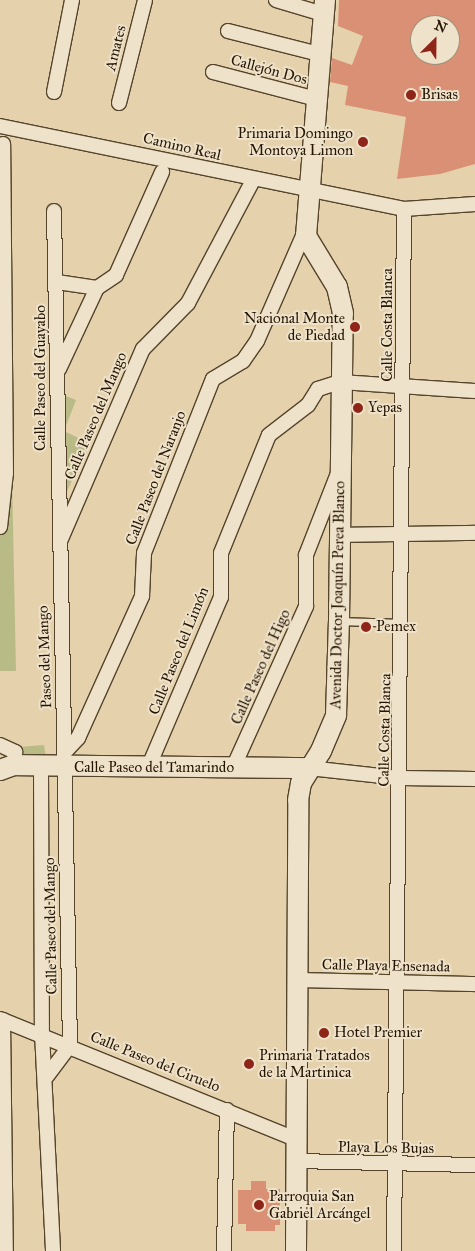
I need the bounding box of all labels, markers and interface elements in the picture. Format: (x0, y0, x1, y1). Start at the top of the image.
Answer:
north arrow (410, 15, 460, 65)
text: N (432, 17, 449, 37)
street label: Amates (102, 23, 130, 73)
street label: Callejón Dos (229, 51, 309, 89)
place label: Brisas (421, 86, 458, 104)
marker: Brisas (405, 89, 417, 101)
place label: Primaria Domingo Montoya Limon (238, 124, 353, 159)
street label: Camino Real (141, 129, 223, 165)
marker: Primaria Domingo Montoya Limon (357, 136, 369, 148)
street label: Calle Costa Blanca (379, 268, 397, 382)
street label: Calle Paseo del Guayabo (32, 305, 50, 451)
place label: Nacional Monte de Piedad (244, 309, 345, 344)
marker: Nacional Monte de Piedad (349, 321, 361, 333)
street label: Calle Paseo del Mango (61, 349, 131, 483)
place label: Yepas (368, 399, 402, 417)
marker: Yepas (352, 402, 364, 414)
street label: Calle Paseo del Naranjo (122, 408, 190, 548)
street label: Avenida Doctor Joaquín Perea Blanco (327, 481, 349, 709)
street label: Calle Paseo del Limón (145, 585, 213, 717)
street label: Paseo del Mango (34, 605, 56, 709)
street label: Calle Paseo del Higo (228, 607, 294, 727)
place label: Pemex (376, 618, 416, 636)
marker: Pemex (360, 621, 372, 633)
street label: Calle Costa Blanca (375, 673, 395, 787)
street label: Calle Paseo del Tamarindo (74, 759, 234, 777)
street label: Calle Paseo del Mango (41, 857, 61, 995)
street label: Calle Playa Ensenada (322, 956, 450, 976)
place label: Hotel Premier (334, 1024, 422, 1042)
marker: Hotel Premier (318, 1027, 330, 1039)
street label: Calle Paseo del Ciruelo (87, 1028, 223, 1096)
place label: Primaria Tratados de la Martinica (259, 1046, 370, 1081)
marker: Primaria Tratados de la Martinica (243, 1058, 255, 1070)
street label: Playa Los Bujas (338, 1138, 434, 1158)
place label: Parroquia San Gabriel Arcángel (269, 1187, 370, 1222)
marker: Parroquia San Gabriel Arcángel (253, 1199, 265, 1211)

